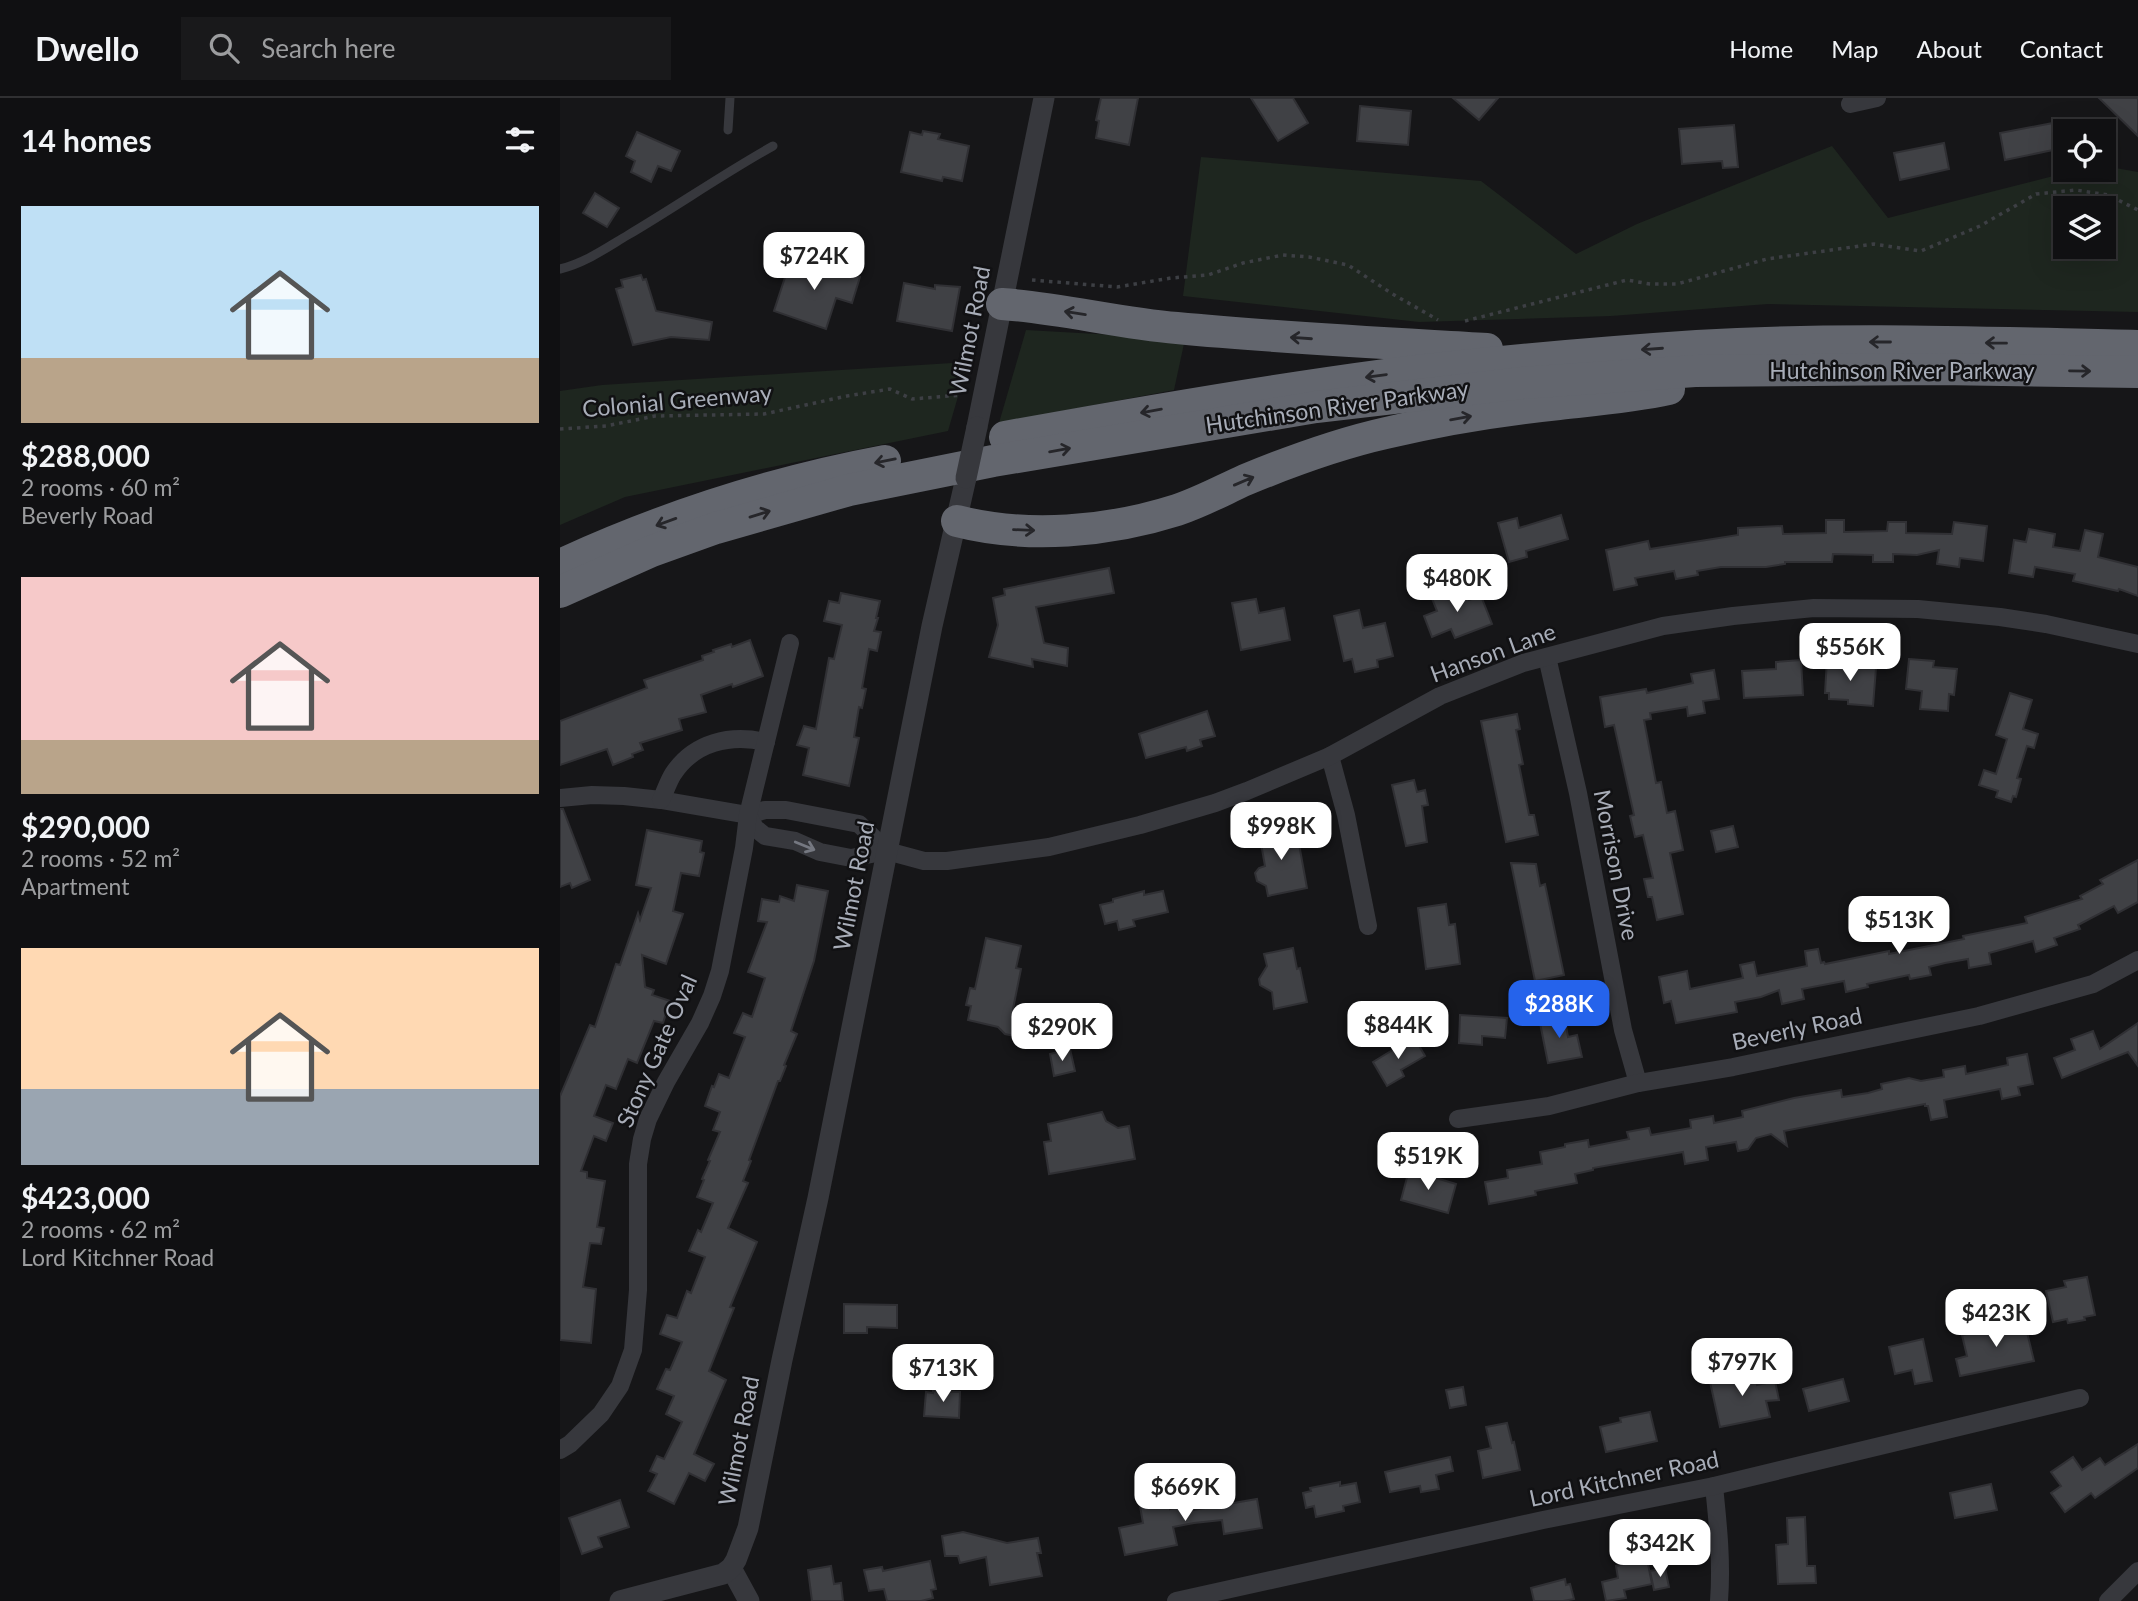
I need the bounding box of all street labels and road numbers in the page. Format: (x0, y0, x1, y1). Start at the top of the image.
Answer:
street label: Wilmot Road (943, 264, 995, 398)
street label: Hutchinson River Parkway (1769, 356, 2035, 384)
street label: Hutchinson River Parkway (1204, 374, 1470, 438)
street label: Colonial Greenway (581, 378, 773, 422)
street label: Hanson Lane (1426, 616, 1559, 688)
street label: Morrison Drive (1589, 787, 1645, 943)
street label: Wilmot Road (827, 819, 879, 953)
street label: Stony Gate Oval (610, 970, 702, 1131)
street label: Beverly Road (1729, 1001, 1864, 1055)
street label: Wilmot Road (712, 1374, 764, 1508)
street label: Lord Kitchner Road (1526, 1444, 1721, 1512)

